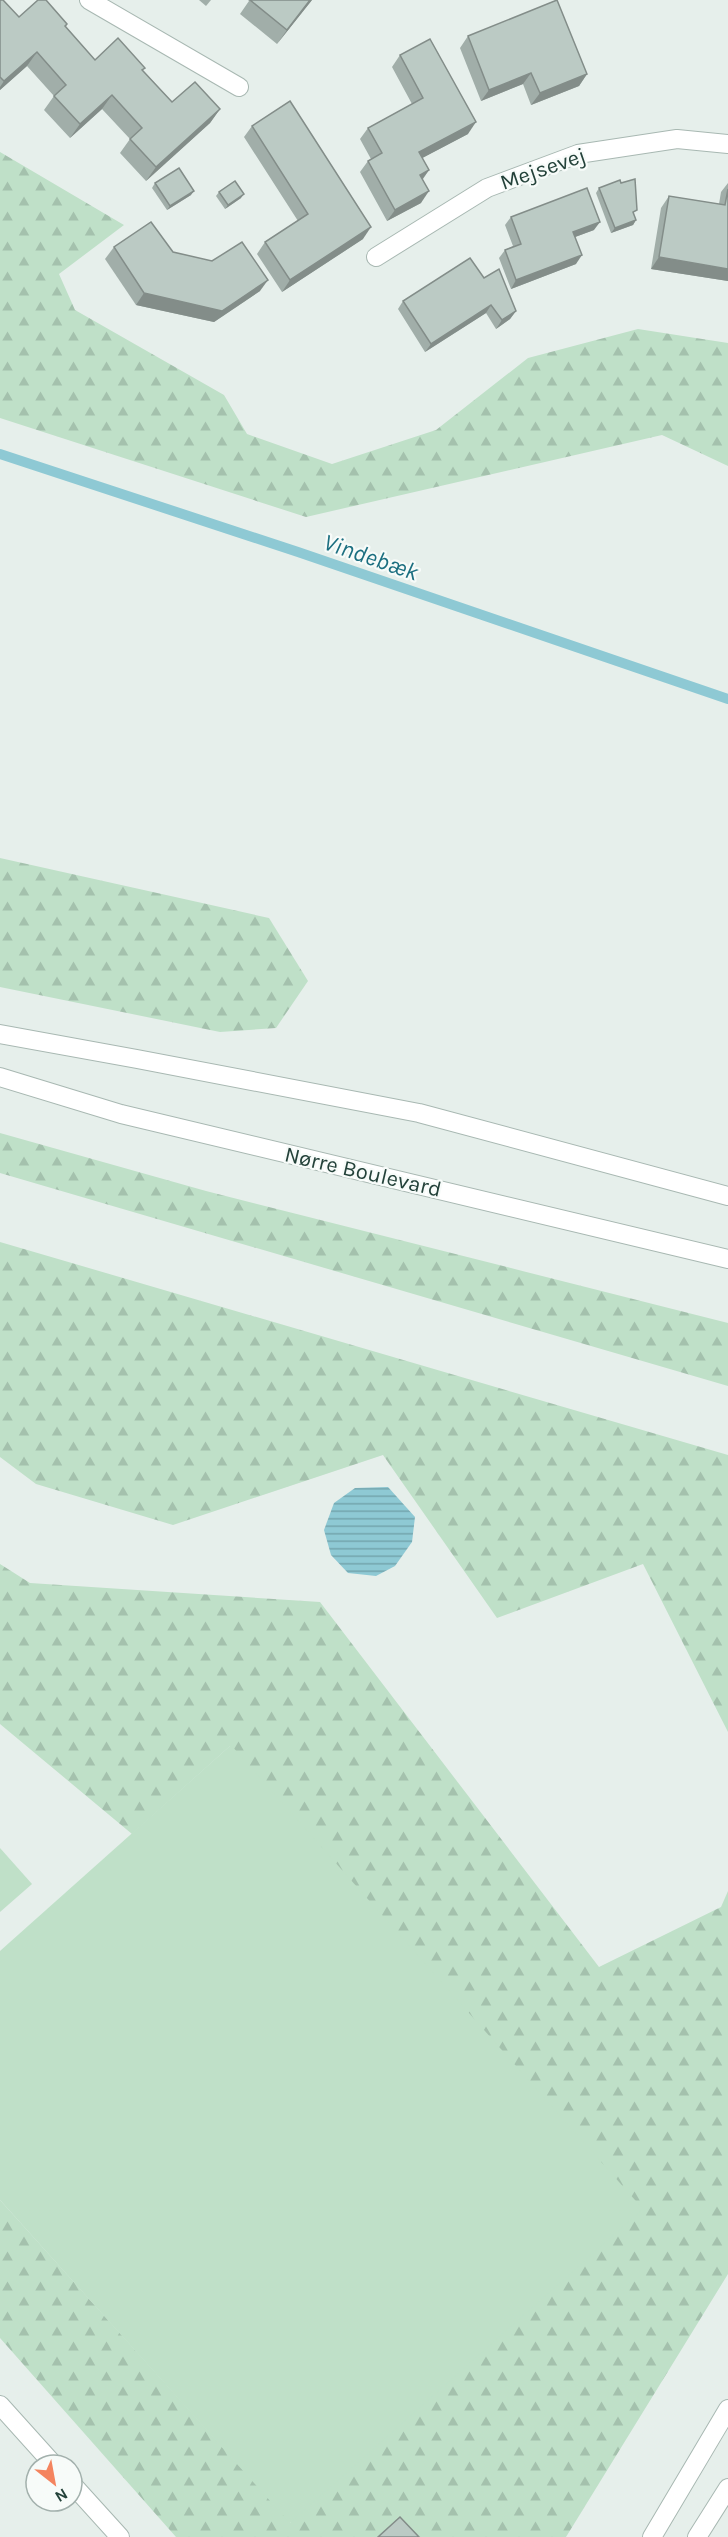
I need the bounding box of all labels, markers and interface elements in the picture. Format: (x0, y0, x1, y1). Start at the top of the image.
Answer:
street label: Mejsevej (497, 142, 589, 196)
water label: Vindebæk (320, 528, 423, 587)
street label: Nørre Boulevard (282, 1141, 444, 1203)
north arrow (24, 2453, 84, 2513)
text: N (52, 2484, 71, 2507)

